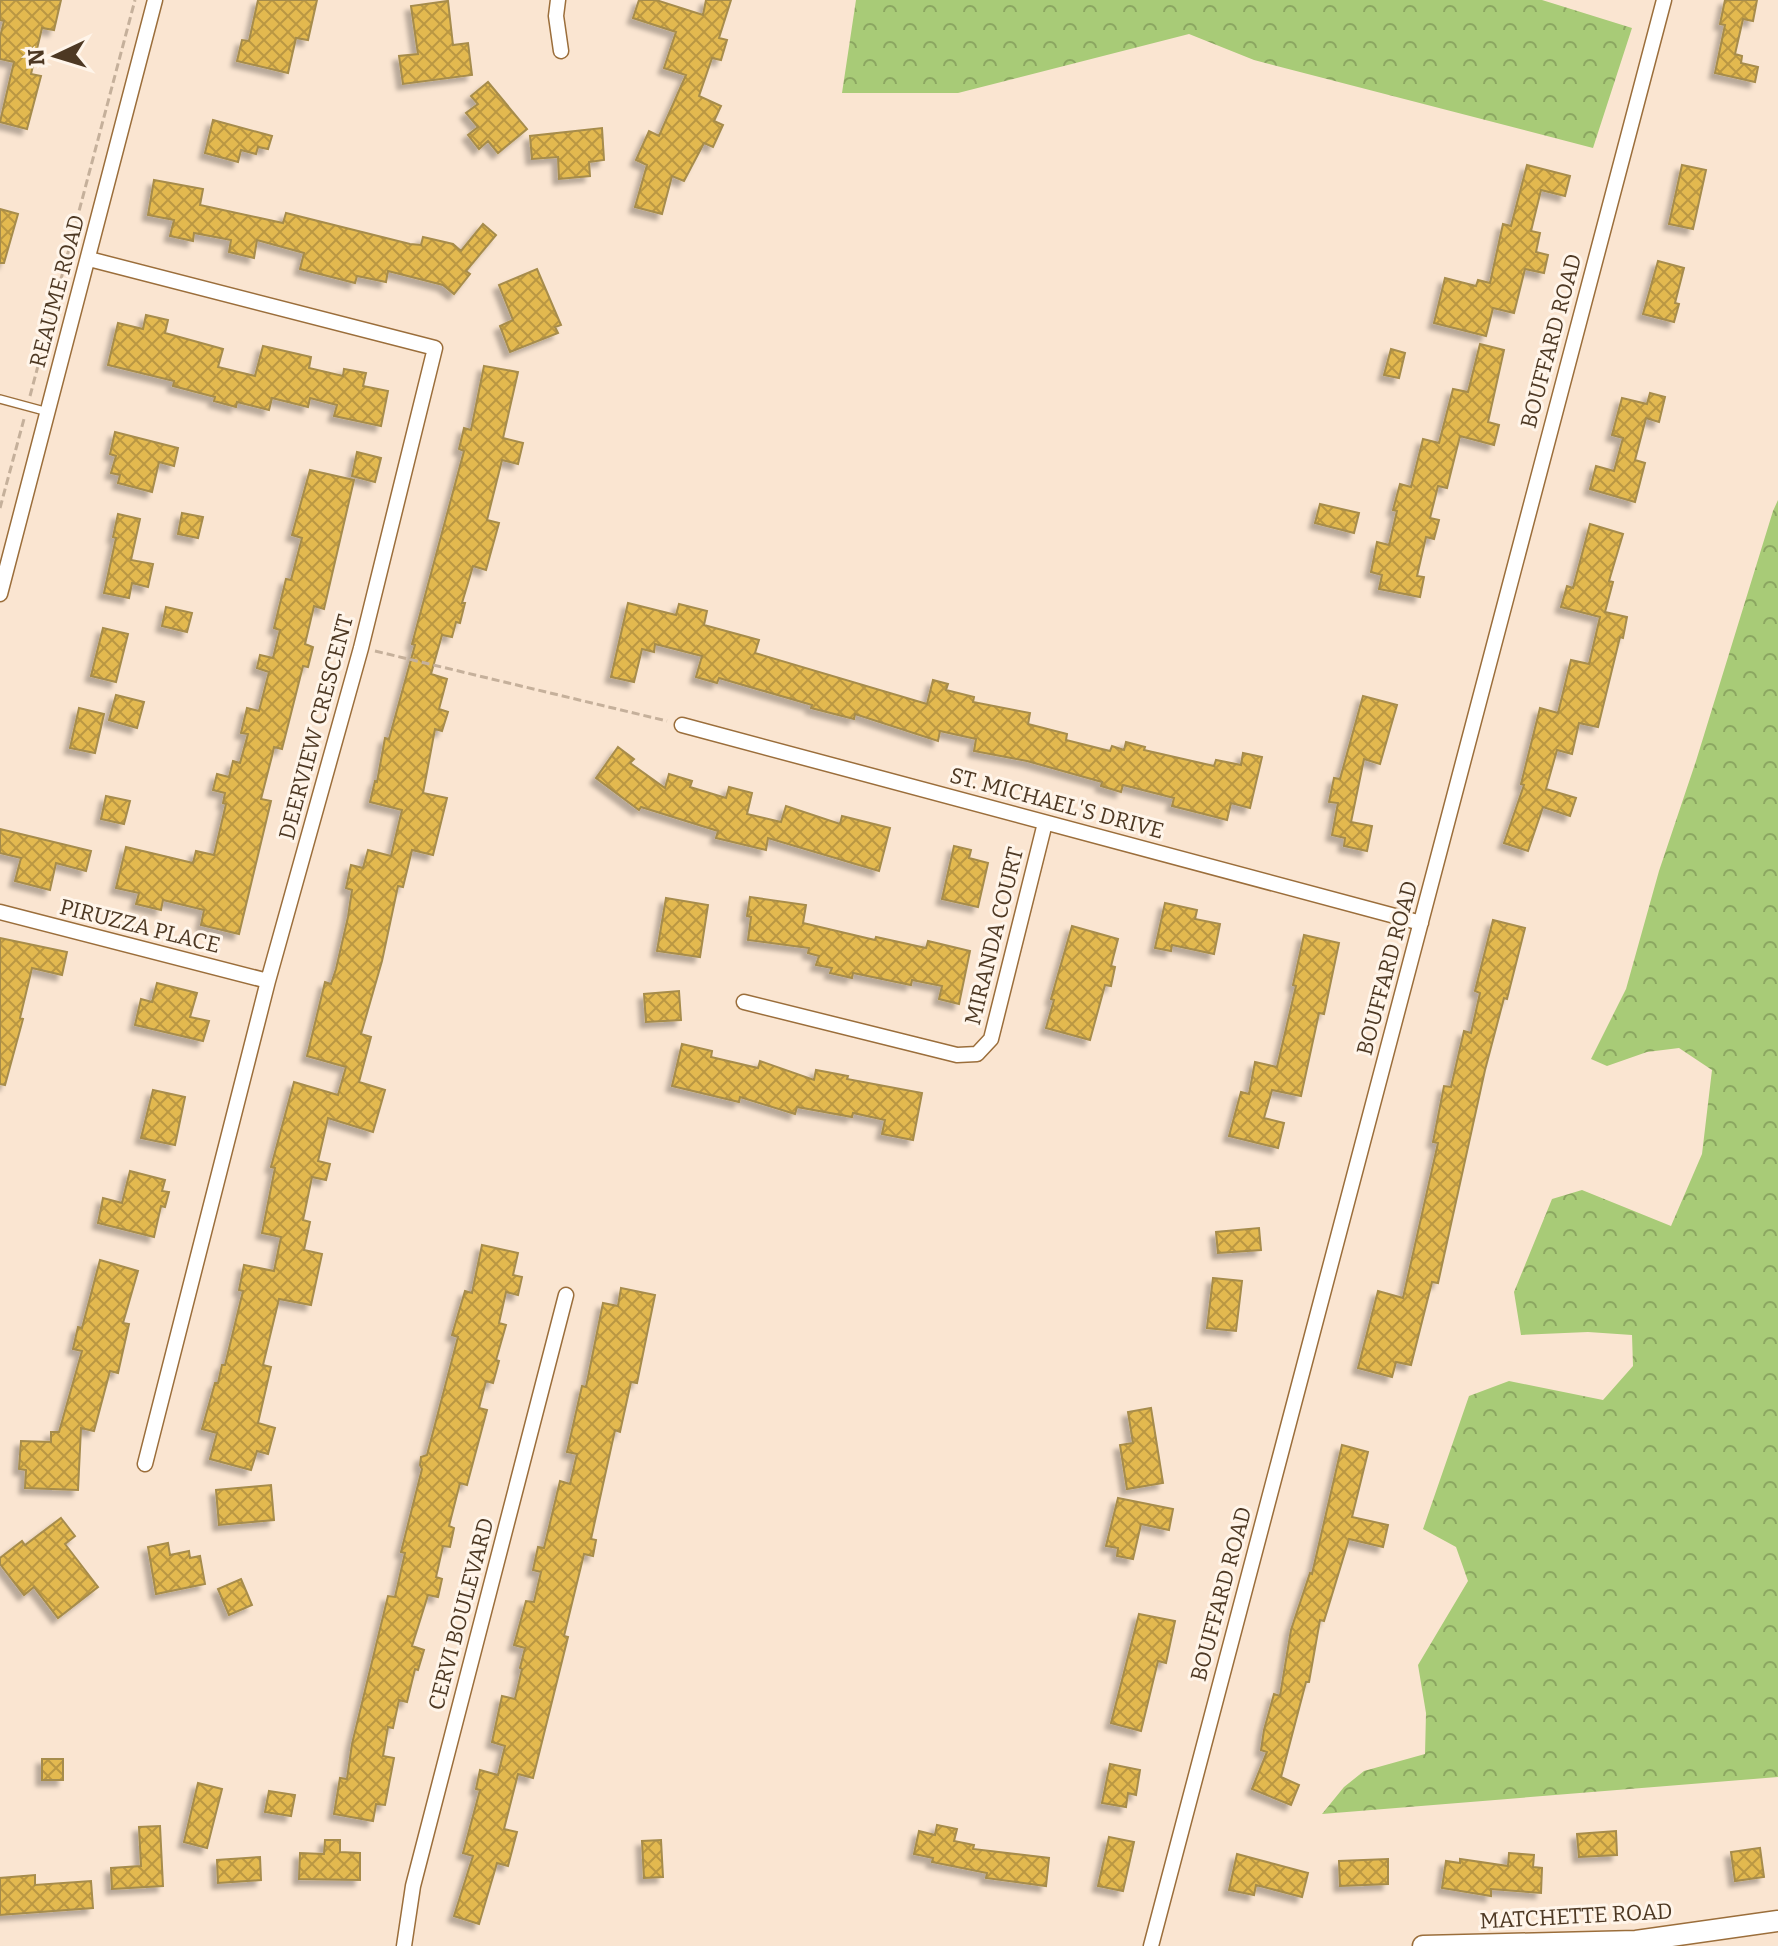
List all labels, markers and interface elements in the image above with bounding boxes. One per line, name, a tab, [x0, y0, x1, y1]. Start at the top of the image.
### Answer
north arrow	[16, 16, 96, 96]
text: N	[22, 48, 51, 67]
street label: REAUME ROAD	[24, 212, 90, 370]
street label: BOUFFARD ROAD	[1515, 251, 1587, 431]
street label: DEERVIEW CRESCENT	[273, 611, 359, 843]
street label: ST. MICHAEL'S DRIVE	[947, 761, 1167, 845]
street label: MIRANDA COURT	[959, 844, 1029, 1028]
street label: BOUFFARD ROAD	[1351, 878, 1423, 1058]
street label: PIRUZZA PLACE	[57, 893, 223, 959]
street label: BOUFFARD ROAD	[1185, 1504, 1257, 1684]
street label: CERVI BOULEVARD	[422, 1515, 500, 1713]
street label: MATCHETTE ROAD	[1479, 1897, 1673, 1935]

